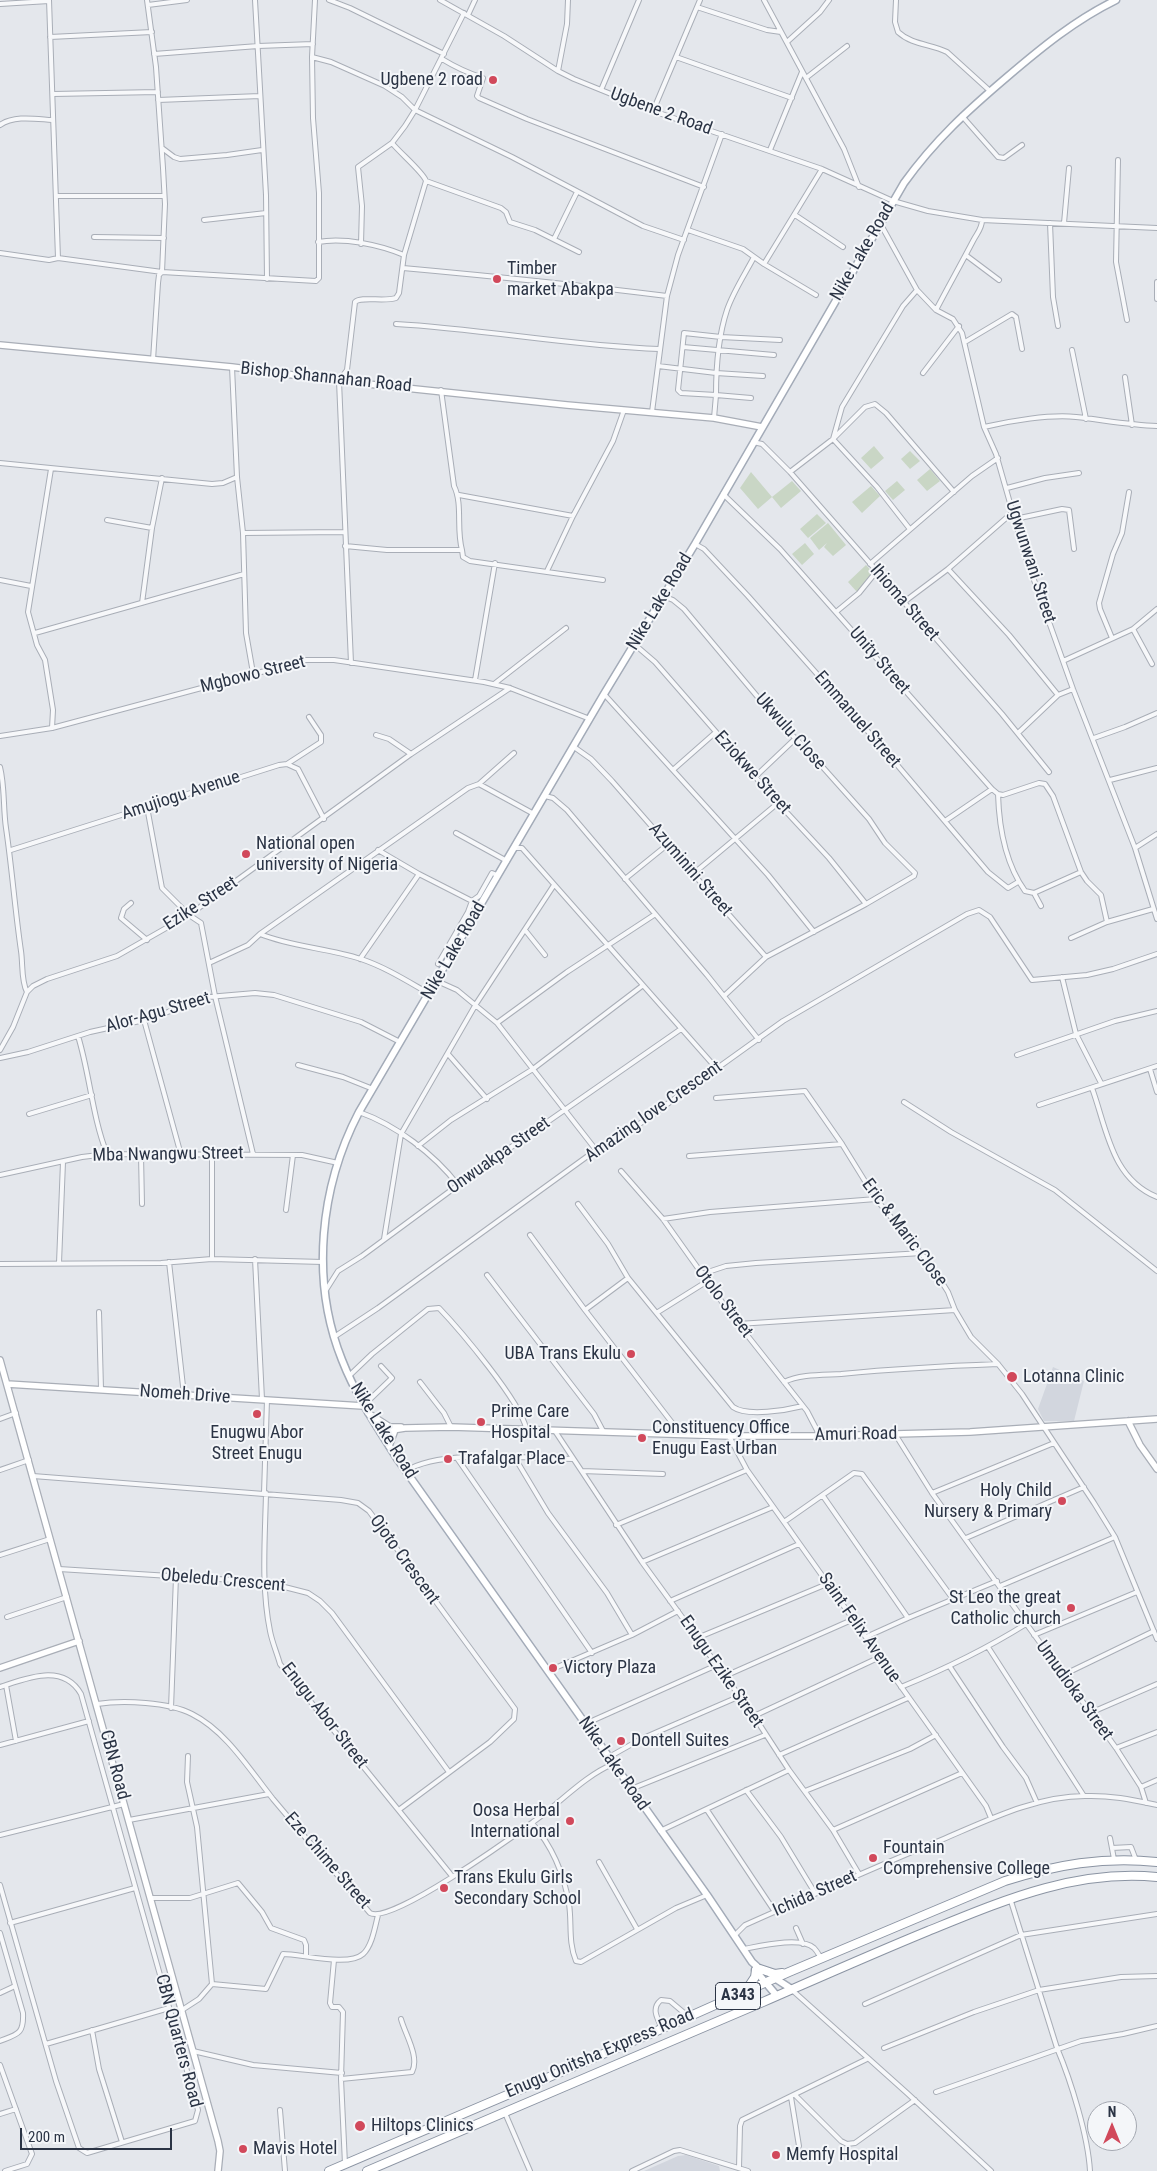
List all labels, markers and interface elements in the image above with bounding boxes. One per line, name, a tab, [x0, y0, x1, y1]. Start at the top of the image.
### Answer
place label: Ugbene 2 road	[381, 69, 483, 91]
marker: Ugbene 2 road	[487, 74, 499, 86]
street label: Ugbene 2 Road	[607, 84, 715, 140]
street label: Nike Lake Road	[826, 199, 900, 305]
place label: Timber market Abakpa	[507, 258, 614, 300]
marker: Timber market Abakpa	[491, 273, 503, 285]
street label: Bishop Shannahan Road	[239, 358, 413, 398]
street label: Ugwunwani Street	[1000, 498, 1060, 626]
street label: Nike Lake Road	[623, 549, 697, 655]
street label: Ihioma Street	[865, 560, 943, 646]
street label: Unity Street	[844, 623, 914, 699]
street label: Mgbowo Street	[198, 652, 308, 698]
street label: Emmanuel Street	[809, 667, 905, 773]
street label: Ukwulu Close	[750, 689, 830, 775]
street label: Eziokwe Street	[709, 727, 795, 819]
street label: Amujiogu Avenue	[119, 767, 243, 825]
street label: Azuminini Street	[644, 819, 736, 921]
place label: National open university of Nigeria	[256, 833, 398, 876]
marker: National open university of Nigeria	[240, 848, 252, 860]
street label: Ezike Street	[160, 872, 242, 936]
street label: Nike Lake Road	[417, 898, 491, 1004]
street label: Alor-Agu Street	[103, 988, 213, 1038]
street label: Amazing love Crescent	[581, 1057, 727, 1167]
street label: Onwuakpa Street	[443, 1113, 555, 1199]
street label: Mba Nwangwu Street	[92, 1143, 244, 1167]
street label: Eric & Maric Close	[856, 1175, 952, 1291]
street label: Otolo Street	[689, 1262, 757, 1342]
place label: UBA Trans Ekulu	[504, 1343, 621, 1365]
marker: UBA Trans Ekulu	[625, 1348, 637, 1360]
place label: Lotanna Clinic	[1023, 1366, 1124, 1388]
marker: Lotanna Clinic	[1005, 1370, 1019, 1384]
street label: Nike Lake Road	[345, 1379, 421, 1483]
street label: Nomeh Drive	[139, 1381, 231, 1409]
place label: Prime Care Hospital	[491, 1401, 569, 1444]
marker: Enugwu Abor Street Enugu	[251, 1408, 263, 1420]
marker: Prime Care Hospital	[475, 1416, 487, 1428]
place label: Constituency Office Enugu East Urban	[652, 1417, 790, 1460]
place label: Enugwu Abor Street Enugu	[210, 1422, 304, 1465]
street label: Amuri Road	[815, 1423, 897, 1447]
marker: Constituency Office Enugu East Urban	[636, 1432, 648, 1444]
place label: Trafalgar Place	[458, 1448, 566, 1470]
marker: Trafalgar Place	[442, 1453, 454, 1465]
place label: Holy Child Nursery & Primary	[924, 1480, 1052, 1522]
marker: Holy Child Nursery & Primary	[1056, 1495, 1068, 1507]
street label: Ojoto Crescent	[364, 1511, 444, 1609]
street label: Obeledu Crescent	[160, 1565, 286, 1597]
street label: Saint Felix Avenue	[813, 1569, 905, 1687]
place label: St Leo the great Catholic church	[949, 1587, 1061, 1630]
marker: St Leo the great Catholic church	[1065, 1602, 1077, 1614]
street label: Enugu Ezike Street	[674, 1612, 768, 1732]
street label: Umudioka Street	[1031, 1637, 1117, 1745]
place label: Victory Plaza	[563, 1657, 656, 1679]
street label: Enugu Abor Street	[276, 1659, 372, 1773]
marker: Victory Plaza	[547, 1662, 559, 1674]
street label: Nike Lake Road	[573, 1713, 653, 1815]
street label: CBN Road	[94, 1728, 134, 1802]
place label: Dontell Suites	[631, 1730, 729, 1752]
marker: Dontell Suites	[615, 1735, 627, 1747]
place label: Oosa Herbal International	[470, 1800, 560, 1842]
street label: Eze Chime Street	[279, 1808, 375, 1914]
marker: Oosa Herbal International	[564, 1815, 576, 1827]
place label: Fountain Comprehensive College	[883, 1837, 1050, 1880]
marker: Fountain Comprehensive College	[867, 1852, 879, 1864]
street label: Ichida Street	[770, 1866, 860, 1922]
place label: Trans Ekulu Girls Secondary School	[454, 1867, 581, 1910]
marker: Trans Ekulu Girls Secondary School	[438, 1882, 450, 1894]
street label: CBN Quarters Road	[150, 1972, 206, 2110]
road number: A343	[716, 1982, 760, 2010]
street label: Enugu Onitsha Express Road	[502, 2004, 698, 2104]
north arrow	[1087, 2101, 1137, 2151]
text: N	[1108, 2104, 1116, 2120]
place label: Hiltops Clinics	[371, 2115, 474, 2137]
scale bar	[22, 2118, 175, 2150]
marker: Hiltops Clinics	[353, 2119, 367, 2133]
text: 200 m	[28, 2128, 65, 2146]
place label: Mavis Hotel	[253, 2138, 337, 2160]
marker: Mavis Hotel	[237, 2143, 249, 2155]
place label: Memfy Hospital	[786, 2144, 898, 2166]
marker: Memfy Hospital	[770, 2149, 782, 2161]

